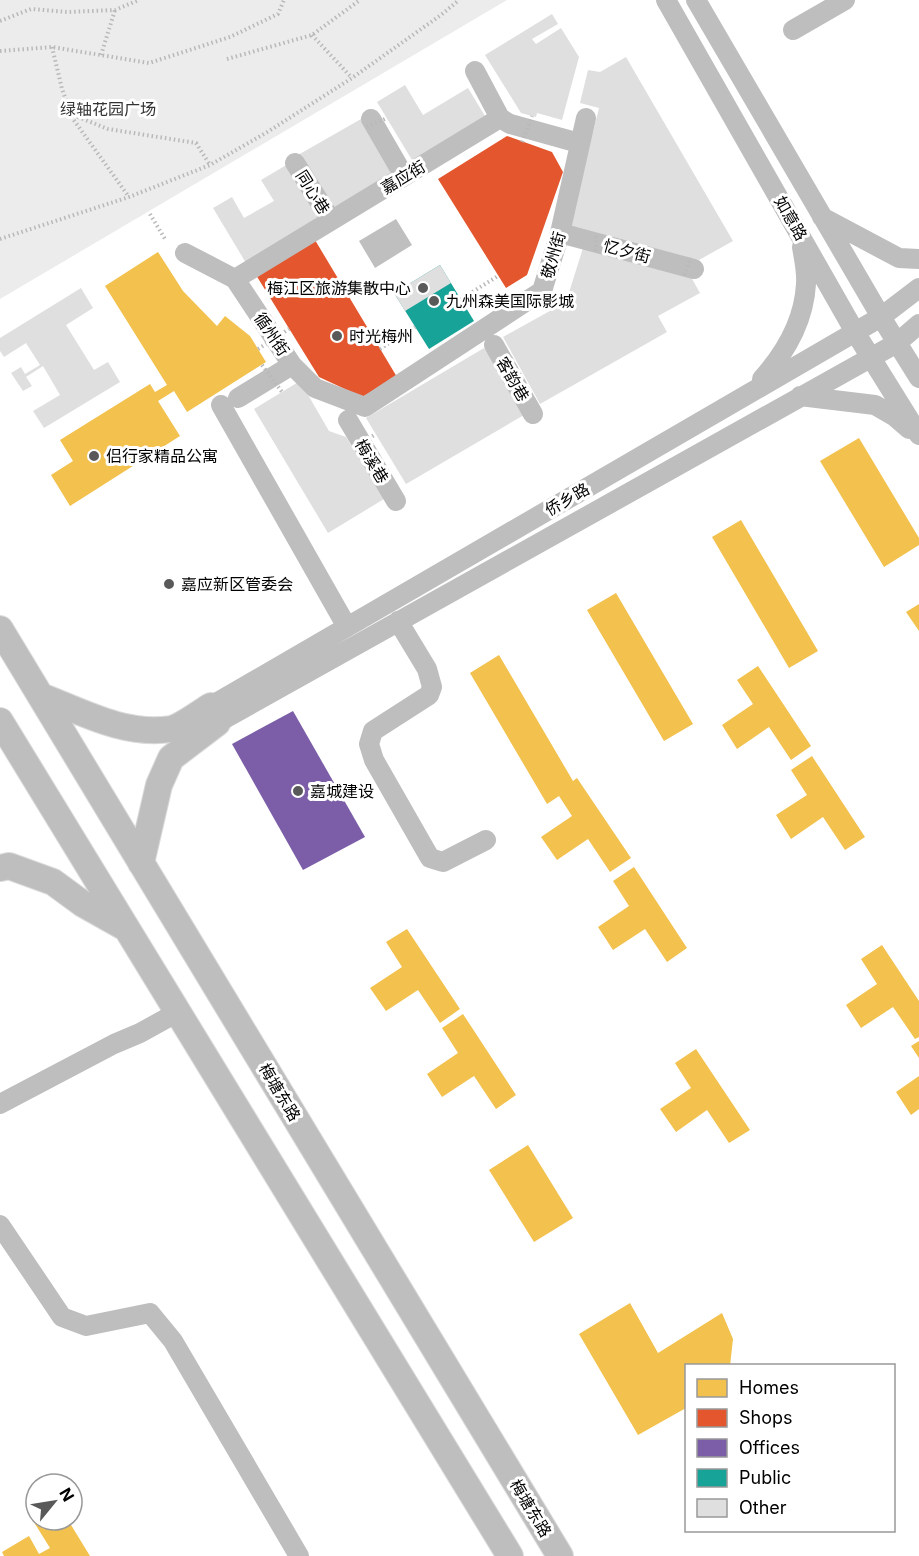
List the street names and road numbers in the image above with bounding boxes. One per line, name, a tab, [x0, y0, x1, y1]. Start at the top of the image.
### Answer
street label: 嘉应街	[377, 156, 429, 198]
street label: 同心巷	[292, 166, 334, 218]
street label: 如意路	[770, 192, 812, 244]
street label: 敬州街	[537, 229, 569, 281]
street label: 忆夕街	[601, 235, 653, 267]
street label: 循州街	[250, 309, 294, 359]
street label: 客韵巷	[492, 353, 534, 405]
street label: 梅溪巷	[351, 435, 393, 487]
street label: 侨乡路	[541, 478, 593, 520]
street label: 梅塘东路	[255, 1059, 305, 1125]
street label: 梅塘东路	[506, 1475, 556, 1541]

